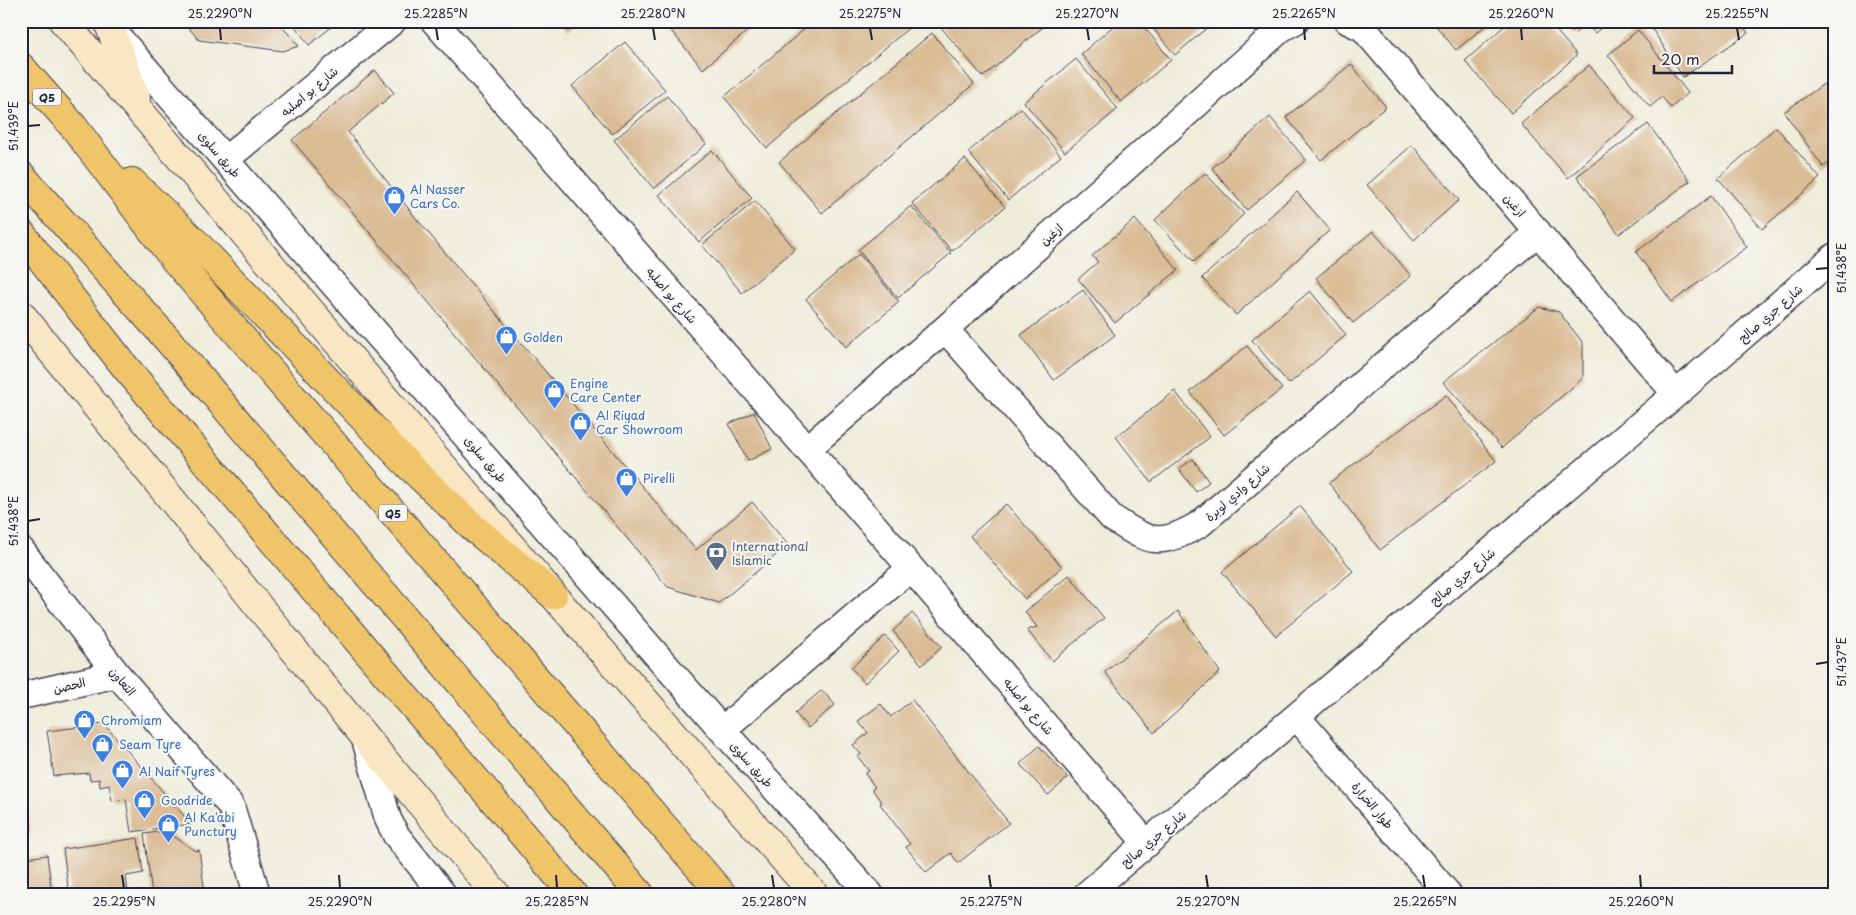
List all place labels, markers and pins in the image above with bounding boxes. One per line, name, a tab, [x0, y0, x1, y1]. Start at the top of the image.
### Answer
place label: Al Nasser Cars Co.	[410, 180, 466, 212]
shop icon: Al Nasser Cars Co.	[382, 184, 406, 215]
shop icon: Golden	[495, 325, 519, 356]
place label: Golden	[523, 328, 563, 346]
place label: Engine Care Center	[570, 374, 642, 406]
shop icon: Engine Care Center	[542, 378, 566, 409]
place label: Al Riyad Car Showroom	[596, 406, 683, 438]
shop icon: Al Riyad Car Showroom	[568, 410, 592, 441]
shop icon: Pirelli	[615, 466, 639, 497]
place label: Pirelli	[643, 469, 675, 487]
place label: International Islamic	[732, 537, 808, 569]
bank icon: International Islamic	[704, 541, 728, 572]
shop icon: Chromiam	[73, 708, 97, 739]
place label: Chromiam	[101, 711, 162, 729]
shop icon: Seam Tyre	[91, 732, 115, 763]
place label: Seam Tyre	[119, 735, 181, 753]
shop icon: Al Naif Tyres	[111, 759, 135, 790]
place label: Al Naif Tyres	[139, 762, 215, 780]
shop icon: Goodride	[133, 788, 157, 819]
place label: Goodride	[161, 791, 212, 809]
place label: Al Ka'abi Punctury	[184, 808, 237, 840]
shop icon: Al Ka'abi Punctury	[156, 812, 180, 843]

